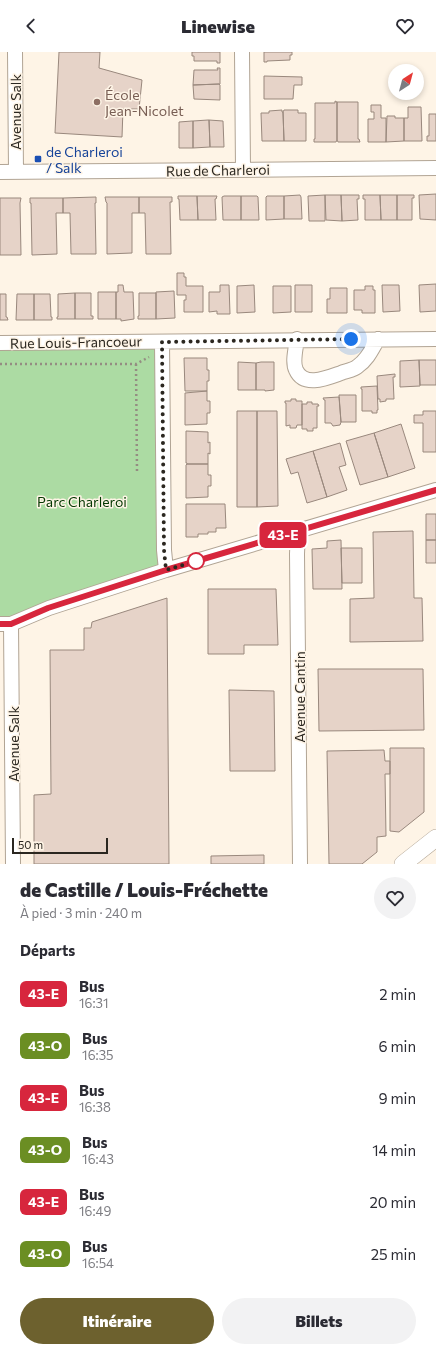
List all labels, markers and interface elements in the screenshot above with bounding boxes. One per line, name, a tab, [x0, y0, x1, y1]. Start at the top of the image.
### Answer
icon: back	[20, 15, 42, 37]
text: Linewise	[181, 15, 255, 37]
icon: heart	[394, 15, 416, 37]
north arrow	[388, 64, 424, 100]
map controls	[388, 64, 424, 100]
street label: Avenue Salk	[7, 74, 24, 150]
place label: École Jean-Nicolet	[105, 86, 184, 119]
marker: École Jean-Nicolet	[92, 97, 102, 107]
place label: de Charleroi / Salk	[46, 143, 123, 176]
marker: de Charleroi / Salk	[33, 154, 43, 164]
street label: Rue de Charleroi	[166, 161, 270, 179]
your location	[341, 329, 361, 349]
street label: Rue Louis-Francoeur	[10, 332, 143, 352]
park label: Parc Charleroi	[37, 493, 127, 510]
line badge: 43-E	[255, 522, 311, 548]
text: 43-E	[267, 526, 299, 543]
unlabelled marker	[187, 552, 205, 570]
street label: Avenue Cantin	[291, 651, 308, 743]
street label: Avenue Salk	[5, 706, 22, 782]
scale bar	[12, 836, 108, 855]
text: 50 m	[18, 838, 43, 851]
button: heart	[374, 877, 416, 919]
text: de Castille / Louis-Fréchette	[20, 878, 268, 901]
text: À pied · 3 min · 240 m	[20, 905, 142, 921]
text: Départs	[20, 941, 75, 959]
text: Bus	[79, 977, 105, 995]
text: 43-E	[28, 985, 59, 1002]
text: 2 min	[379, 985, 416, 1003]
text: 16:31	[79, 995, 109, 1011]
text: Bus	[82, 1029, 108, 1047]
text: 43-O	[28, 1037, 62, 1054]
text: 6 min	[378, 1037, 416, 1055]
text: 16:35	[82, 1047, 114, 1063]
text: Bus	[79, 1081, 105, 1099]
text: 43-E	[28, 1089, 59, 1106]
text: 9 min	[378, 1089, 416, 1107]
text: 16:38	[79, 1099, 111, 1115]
text: Bus	[82, 1133, 108, 1151]
text: 43-O	[28, 1141, 62, 1158]
text: 14 min	[372, 1141, 416, 1159]
text: 16:43	[82, 1151, 114, 1167]
text: Bus	[79, 1185, 105, 1203]
text: 43-E	[28, 1193, 59, 1210]
text: 20 min	[370, 1193, 416, 1211]
text: 16:49	[79, 1203, 111, 1219]
text: Bus	[82, 1237, 108, 1255]
text: 43-O	[28, 1245, 62, 1262]
text: 25 min	[371, 1245, 416, 1263]
text: 16:54	[82, 1255, 114, 1271]
button: Itinéraire	[20, 1298, 214, 1344]
button: Billets	[222, 1298, 416, 1344]

